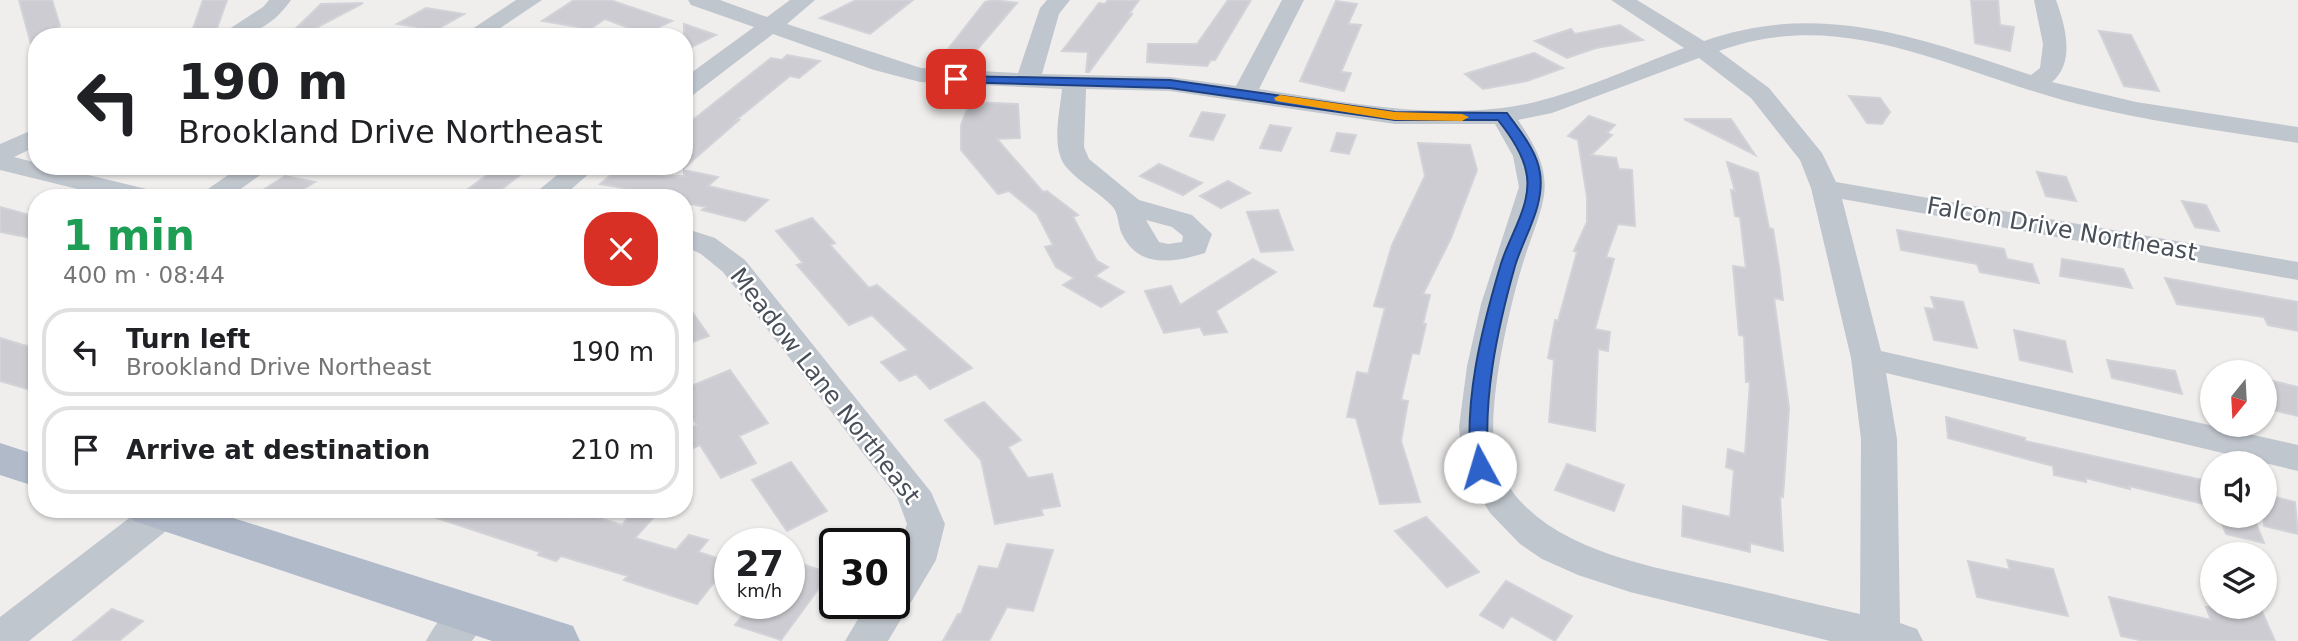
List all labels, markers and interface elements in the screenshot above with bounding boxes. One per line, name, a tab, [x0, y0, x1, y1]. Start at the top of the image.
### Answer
pin	[926, 49, 986, 109]
text: 190 m	[178, 54, 348, 111]
icon: left	[63, 56, 154, 147]
icon: arrive	[937, 60, 975, 98]
text: Brookland Drive Northeast	[178, 113, 603, 151]
street label: Falcon Drive Northeast	[1925, 191, 2199, 267]
text: 1 min	[63, 211, 195, 260]
button: close	[584, 212, 658, 286]
text: 400 m · 08:44	[63, 262, 225, 288]
street label: Meadow Lane Northeast	[724, 263, 926, 509]
text: Turn left	[126, 324, 250, 354]
icon: left	[67, 333, 105, 371]
text: 190 m	[571, 337, 654, 367]
text: Brookland Drive Northeast	[126, 354, 431, 380]
north arrow	[2200, 360, 2277, 438]
map controls	[2200, 360, 2277, 619]
position arrow	[1443, 430, 1517, 504]
icon: arrive	[67, 431, 105, 469]
text: Arrive at destination	[126, 435, 430, 465]
text: 210 m	[571, 435, 654, 465]
button: sound	[2200, 451, 2277, 528]
speed limit sign: 30	[819, 528, 910, 619]
button: layers	[2200, 542, 2277, 619]
text: 27	[735, 544, 784, 584]
text: km/h	[737, 580, 782, 601]

